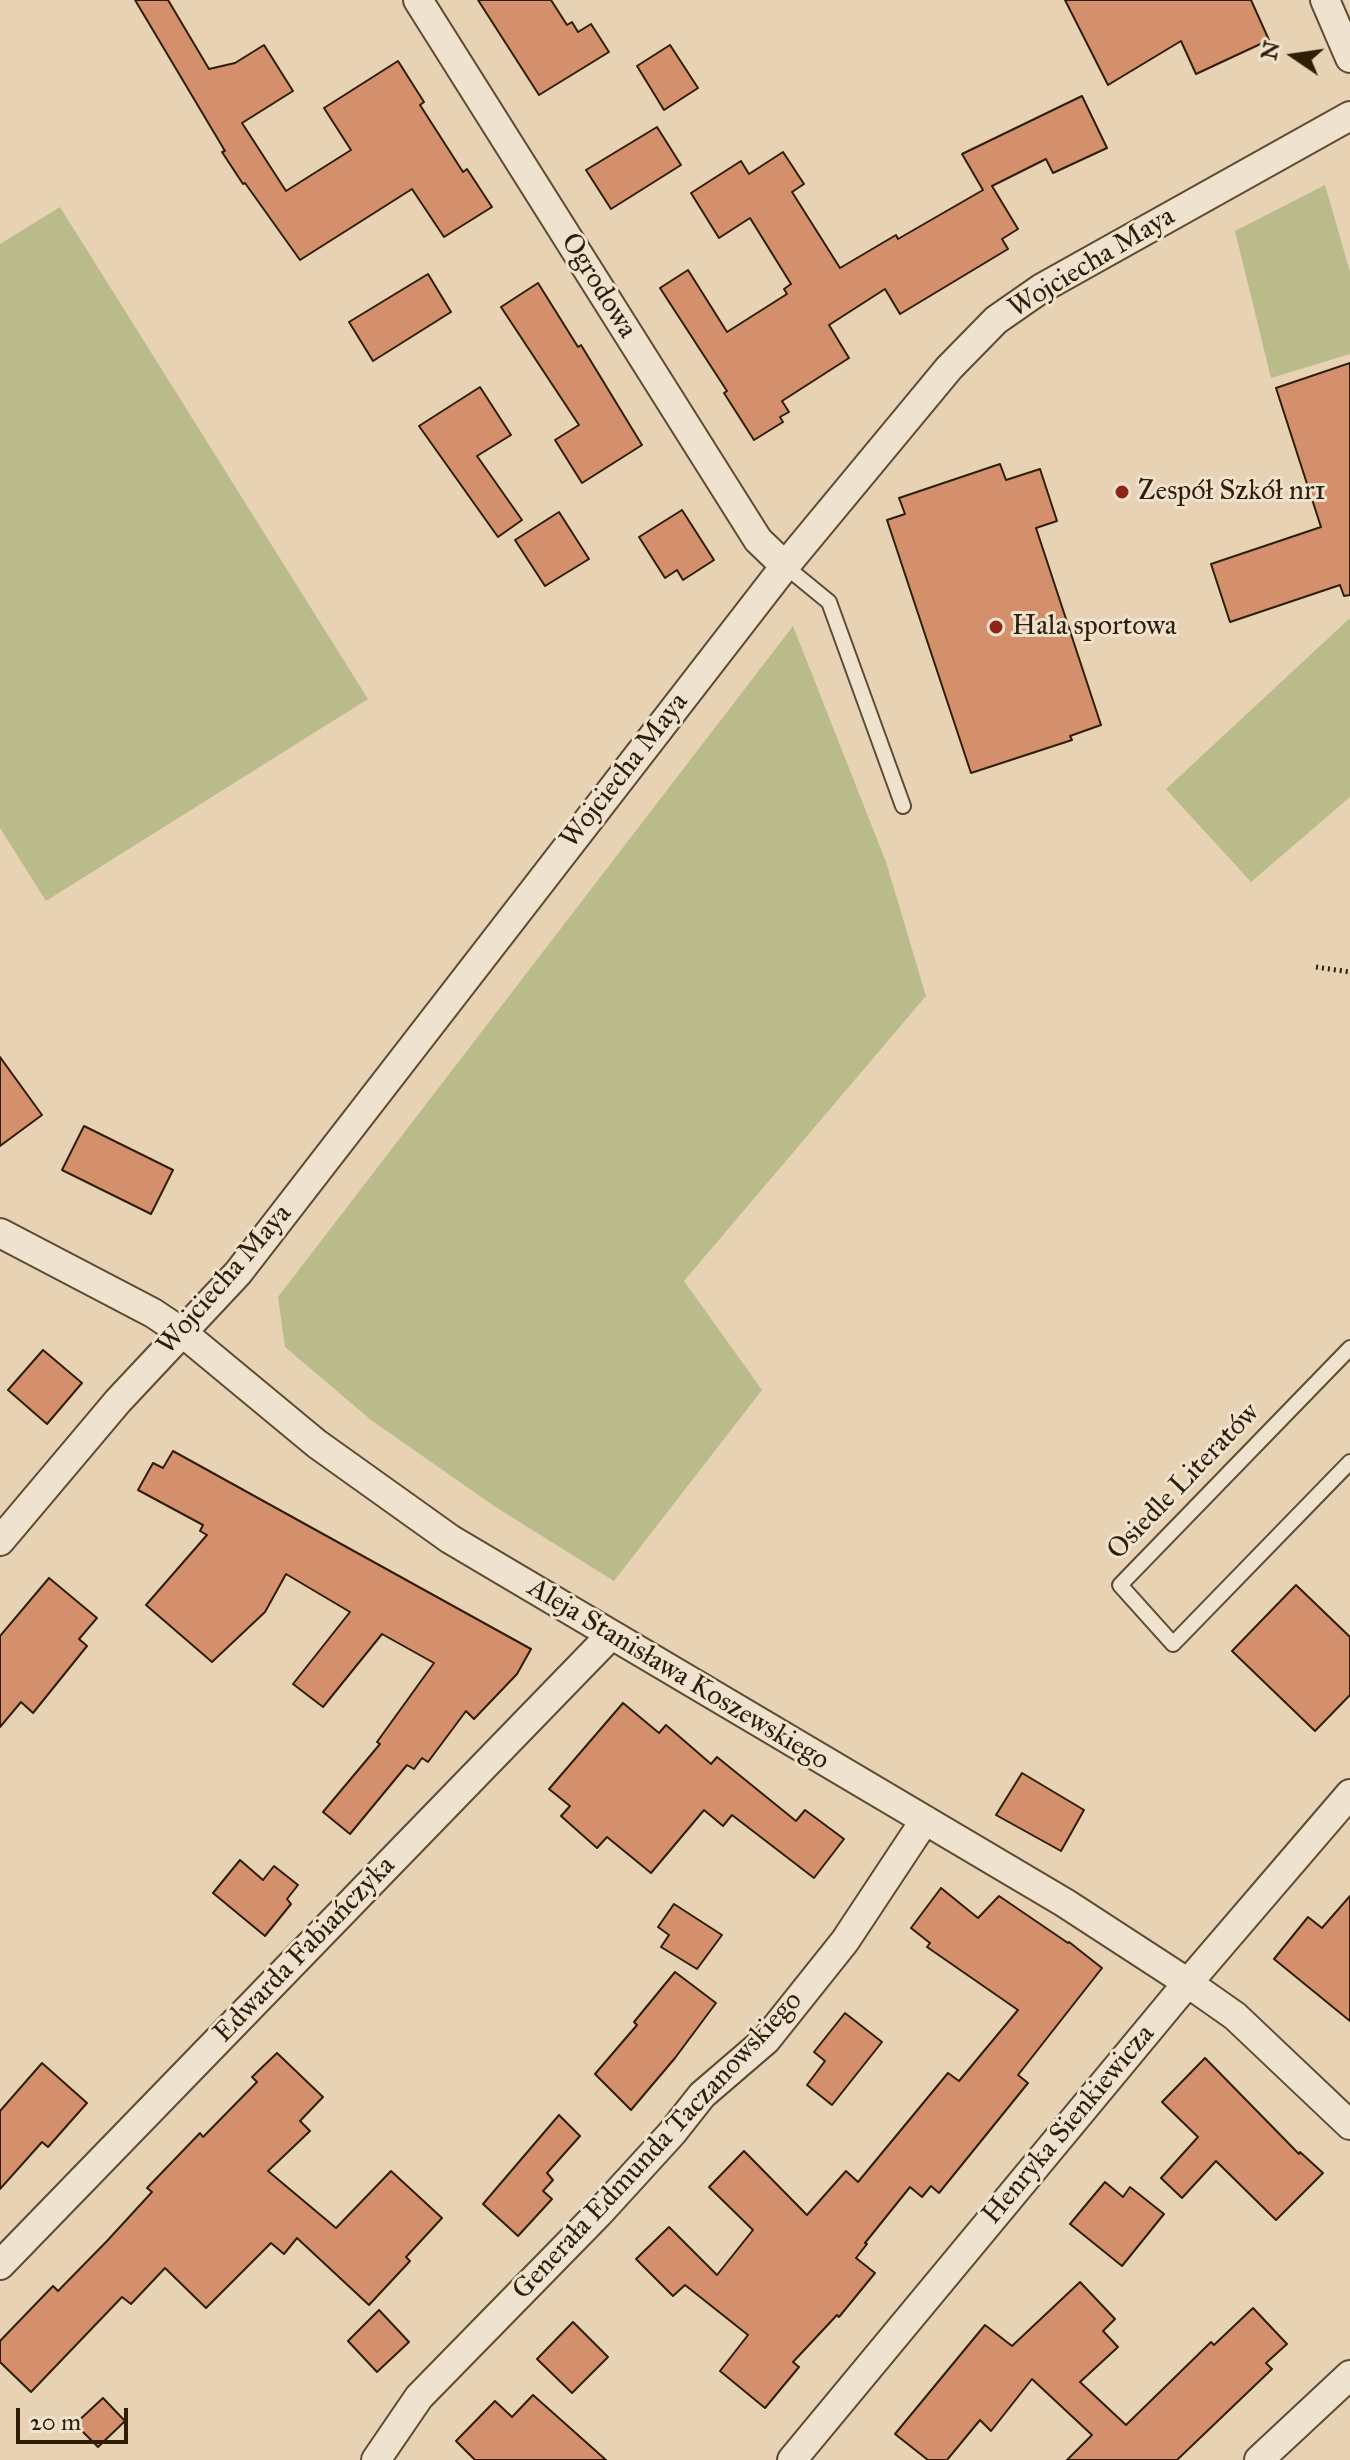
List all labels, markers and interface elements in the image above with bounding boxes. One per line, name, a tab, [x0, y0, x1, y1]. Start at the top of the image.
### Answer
north arrow	[1254, 16, 1334, 96]
text: N	[1255, 38, 1285, 63]
street label: Wojciecha Maya	[1003, 200, 1181, 326]
street label: Ogrodowa	[553, 227, 643, 345]
place label: Zespół Szkół nr1	[1138, 475, 1325, 509]
marker: Zespół Szkół nr1	[1113, 483, 1131, 501]
place label: Hala sportowa	[1012, 610, 1177, 644]
marker: Hala sportowa	[987, 618, 1005, 636]
street label: Wojciecha Maya	[554, 687, 696, 855]
street label: Wojciecha Maya	[151, 1198, 299, 1362]
street label: Osiedle Literatów	[1101, 1397, 1267, 1567]
street label: Aleja Stanisława Koszewskiego	[521, 1572, 835, 1778]
street label: Edwarda Fabiańczyka	[207, 1850, 403, 2050]
street label: Generała Edmunda Taczanowskiego	[506, 1985, 810, 2307]
street label: Henryka Sienkiewicza	[976, 2018, 1162, 2232]
scale bar	[20, 2392, 132, 2442]
text: 20 m	[30, 2407, 81, 2437]

